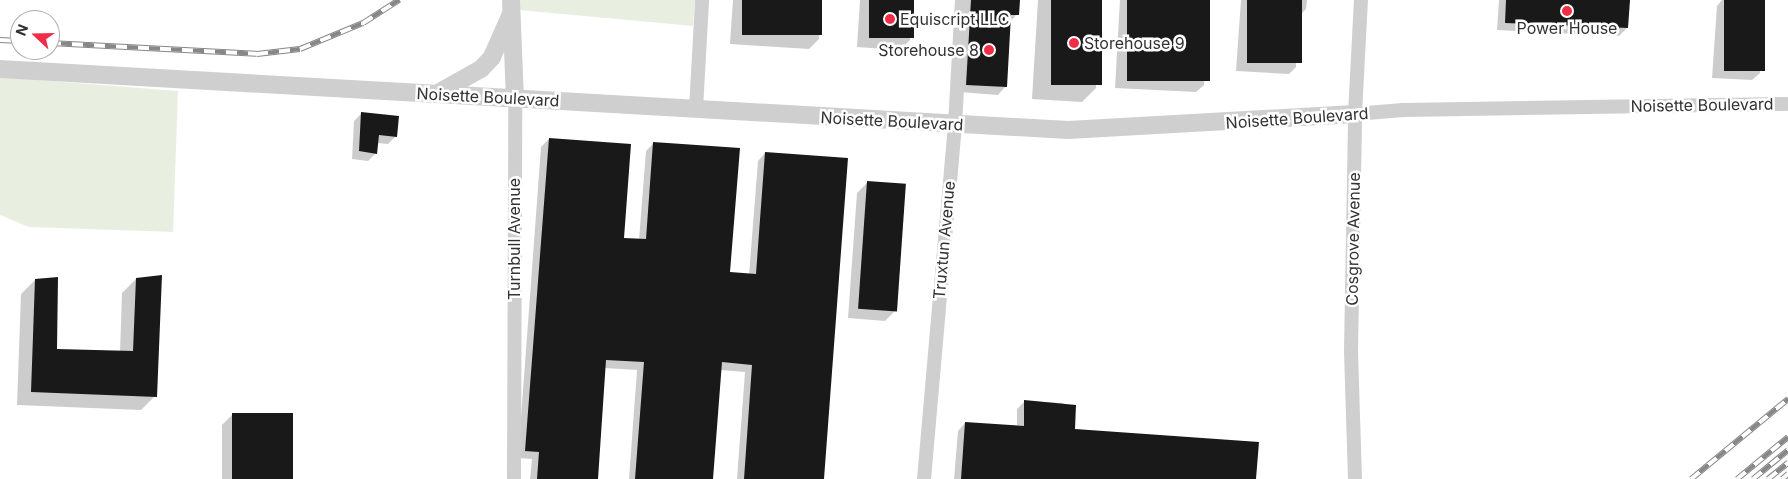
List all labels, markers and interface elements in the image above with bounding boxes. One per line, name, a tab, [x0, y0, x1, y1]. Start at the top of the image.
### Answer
marker: Power House	[1561, 5, 1573, 17]
place label: Equiscript LLC	[900, 9, 1009, 29]
north arrow	[10, 10, 60, 60]
marker: Equiscript LLC	[884, 13, 896, 25]
place label: Power House	[1517, 18, 1617, 38]
text: N	[12, 22, 31, 38]
place label: Storehouse 9	[1084, 33, 1185, 53]
marker: Storehouse 9	[1068, 37, 1080, 49]
place label: Storehouse 8	[878, 40, 979, 60]
marker: Storehouse 8	[983, 44, 995, 56]
street label: Noisette Boulevard	[416, 84, 560, 110]
street label: Noisette Boulevard	[1630, 94, 1774, 116]
street label: Noisette Boulevard	[1225, 103, 1369, 133]
street label: Noisette Boulevard	[820, 108, 964, 134]
street label: Cosgrove Avenue	[1342, 172, 1364, 306]
street label: Turnbull Avenue	[504, 178, 524, 300]
street label: Truxtun Avenue	[929, 180, 959, 300]

